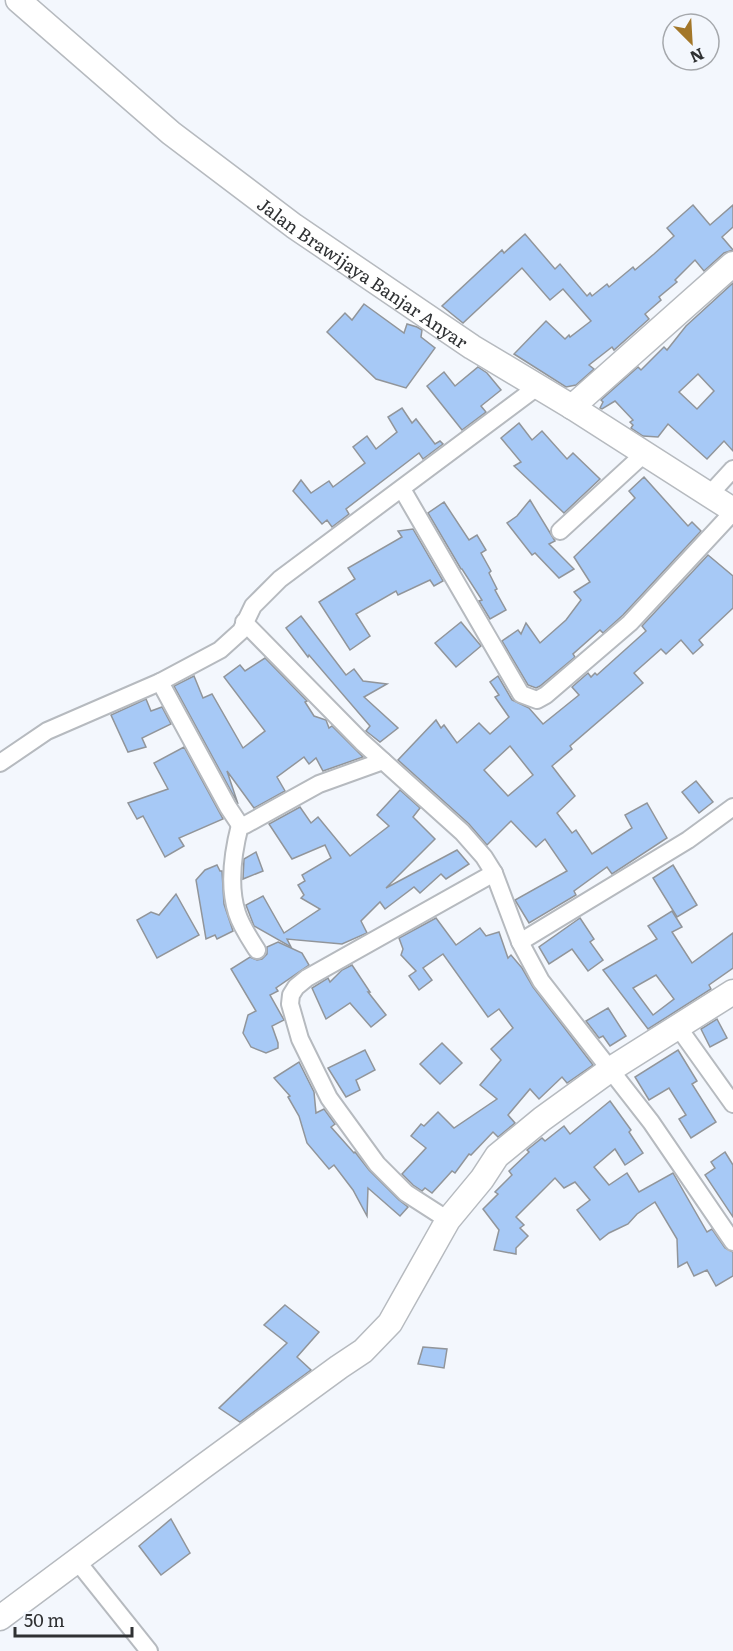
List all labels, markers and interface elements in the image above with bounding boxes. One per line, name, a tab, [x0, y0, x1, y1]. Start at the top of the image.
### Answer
north arrow	[661, 12, 721, 72]
text: N	[686, 43, 709, 70]
street label: Jalan Brawijaya Banjar Anyar	[252, 190, 474, 355]
scale bar	[15, 1600, 132, 1638]
text: 50 m	[24, 1606, 65, 1633]

